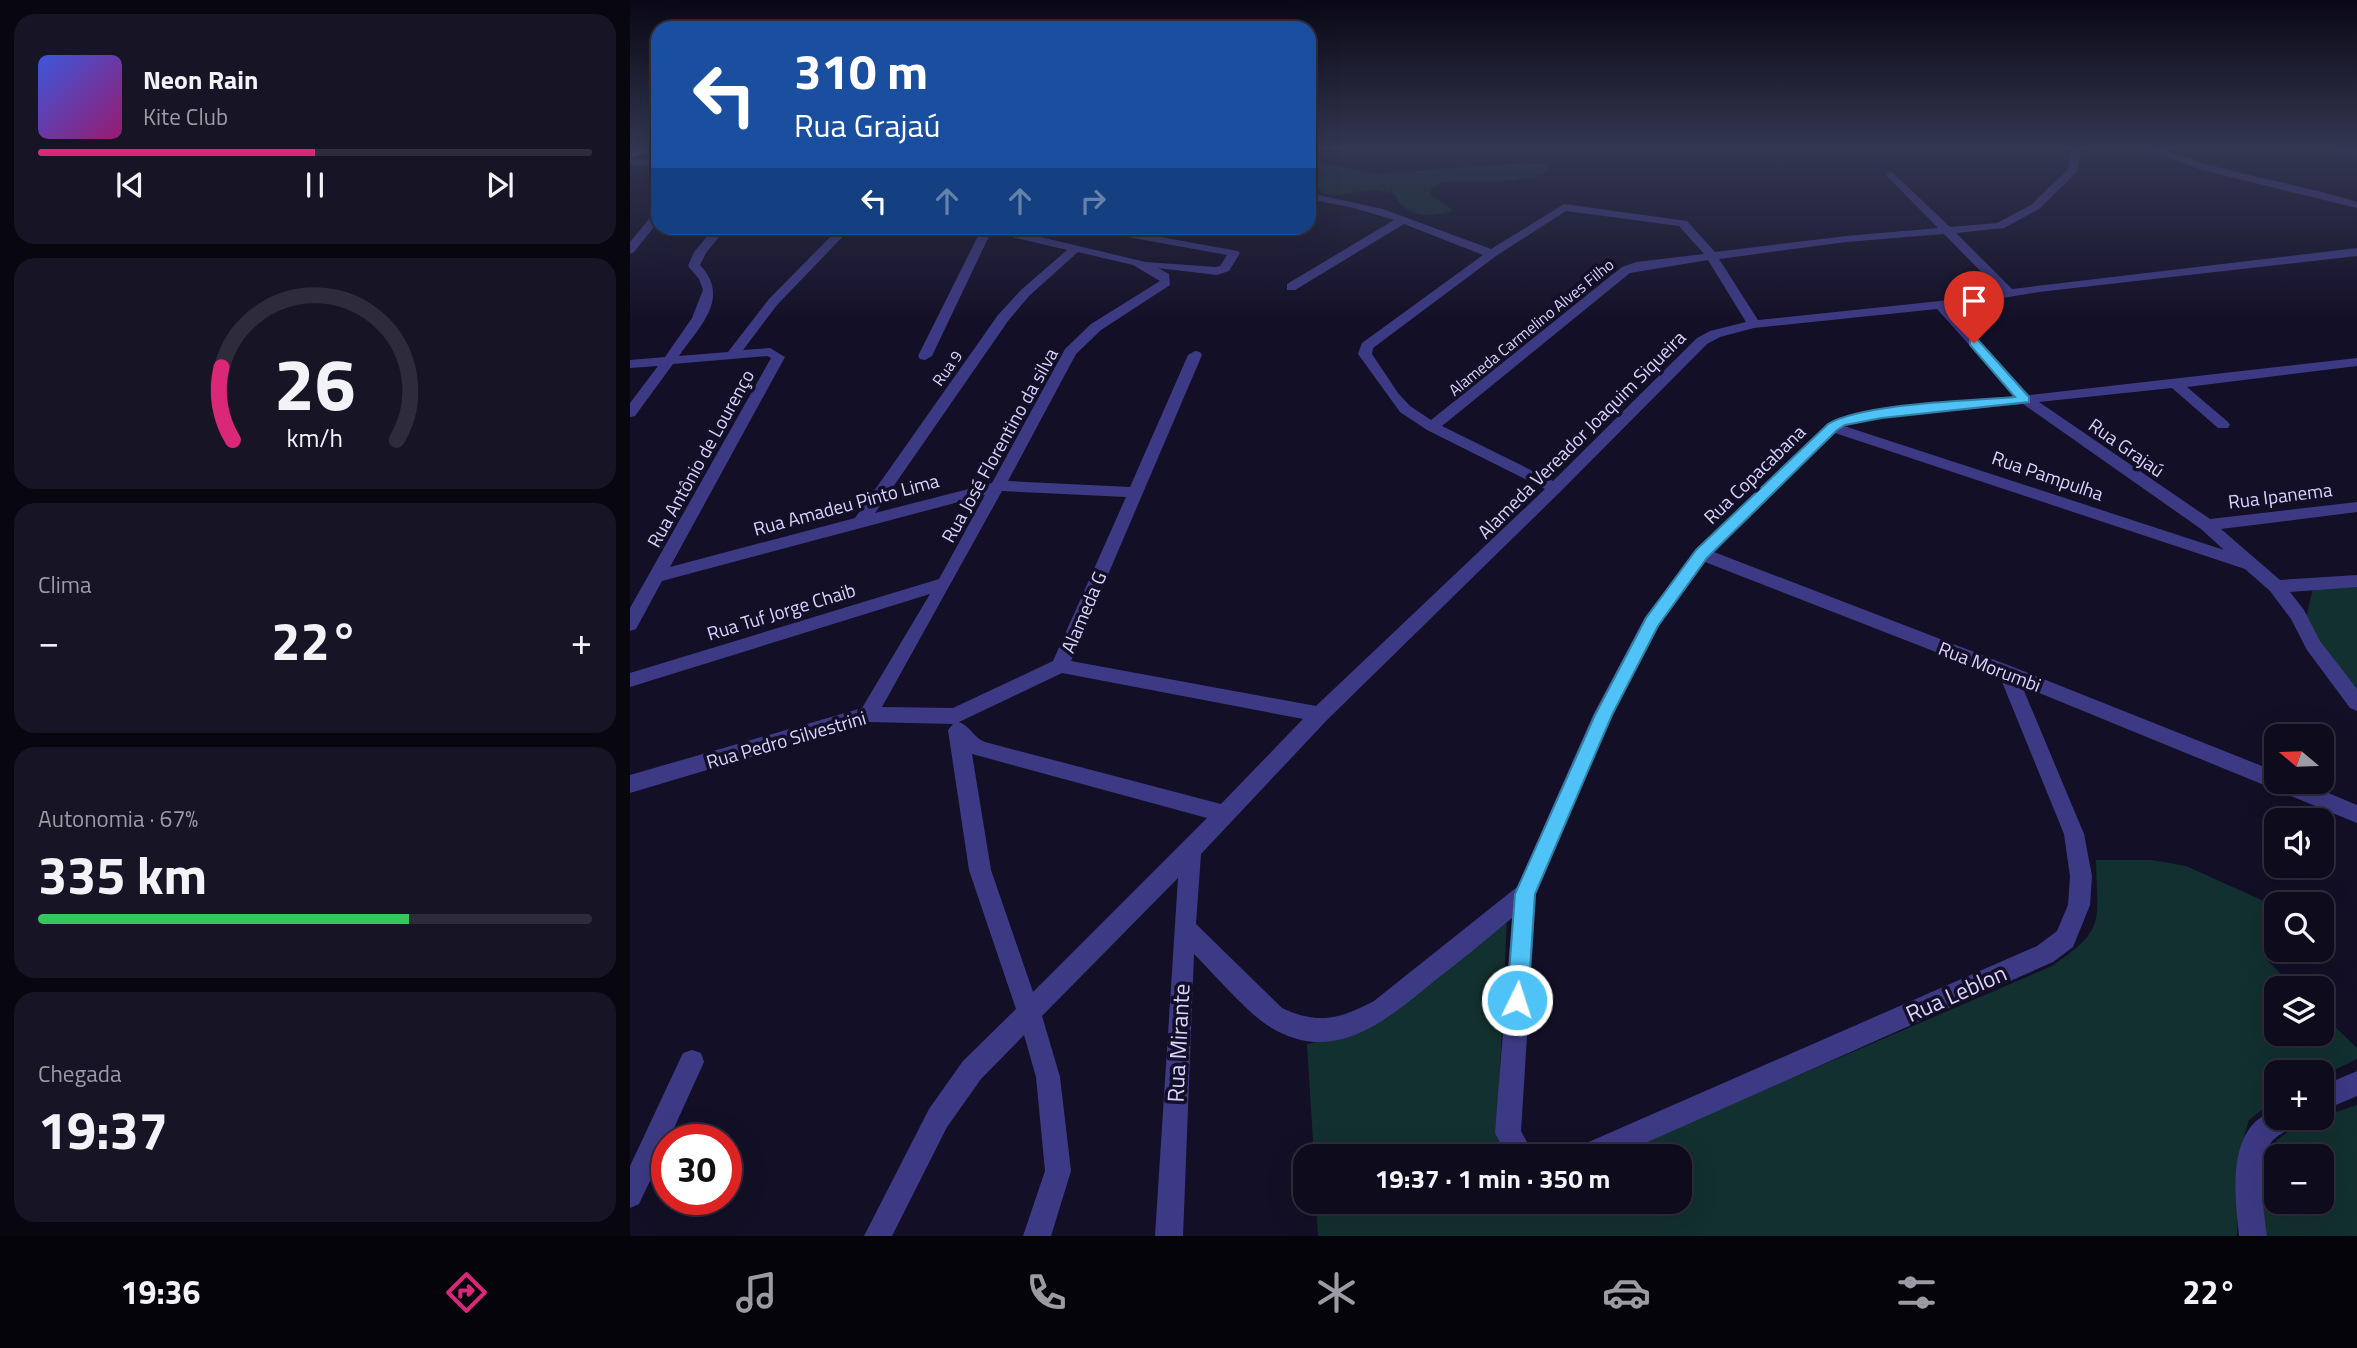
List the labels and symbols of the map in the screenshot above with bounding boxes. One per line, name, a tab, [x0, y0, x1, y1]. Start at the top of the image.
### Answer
street label: Alameda Carmelino Alves Filho	[1443, 253, 1619, 401]
pin	[1944, 271, 2004, 343]
street label: Alameda Vereador Joaquim Siqueira	[1470, 323, 1692, 545]
street label: Rua José Florentino da silva	[933, 342, 1065, 548]
street label: Rua 9	[926, 345, 968, 391]
street label: Rua Antônio de Lourenço	[639, 364, 761, 552]
street label: Rua Grajaú	[2083, 410, 2171, 484]
street label: Rua Copacabana	[1696, 417, 1812, 530]
street label: Rua Pampulha	[1988, 442, 2108, 508]
street label: Rua Amadeu Pinto Lima	[750, 465, 943, 543]
street label: Rua Ipanema	[2226, 474, 2334, 516]
street label: Alameda G	[1053, 567, 1113, 657]
street label: Rua Tuf Jorge Chaib	[703, 575, 859, 647]
street label: Rua Morumbi	[1934, 633, 2046, 699]
street label: Rua Pedro Silvestrini	[703, 702, 869, 776]
north arrow	[2264, 724, 2334, 794]
street label: Rua Leblon	[1900, 955, 2012, 1031]
position arrow	[1480, 963, 1554, 1037]
street label: Rua Mirante	[1157, 983, 1199, 1103]
speed limit sign: 30	[651, 1124, 742, 1215]

